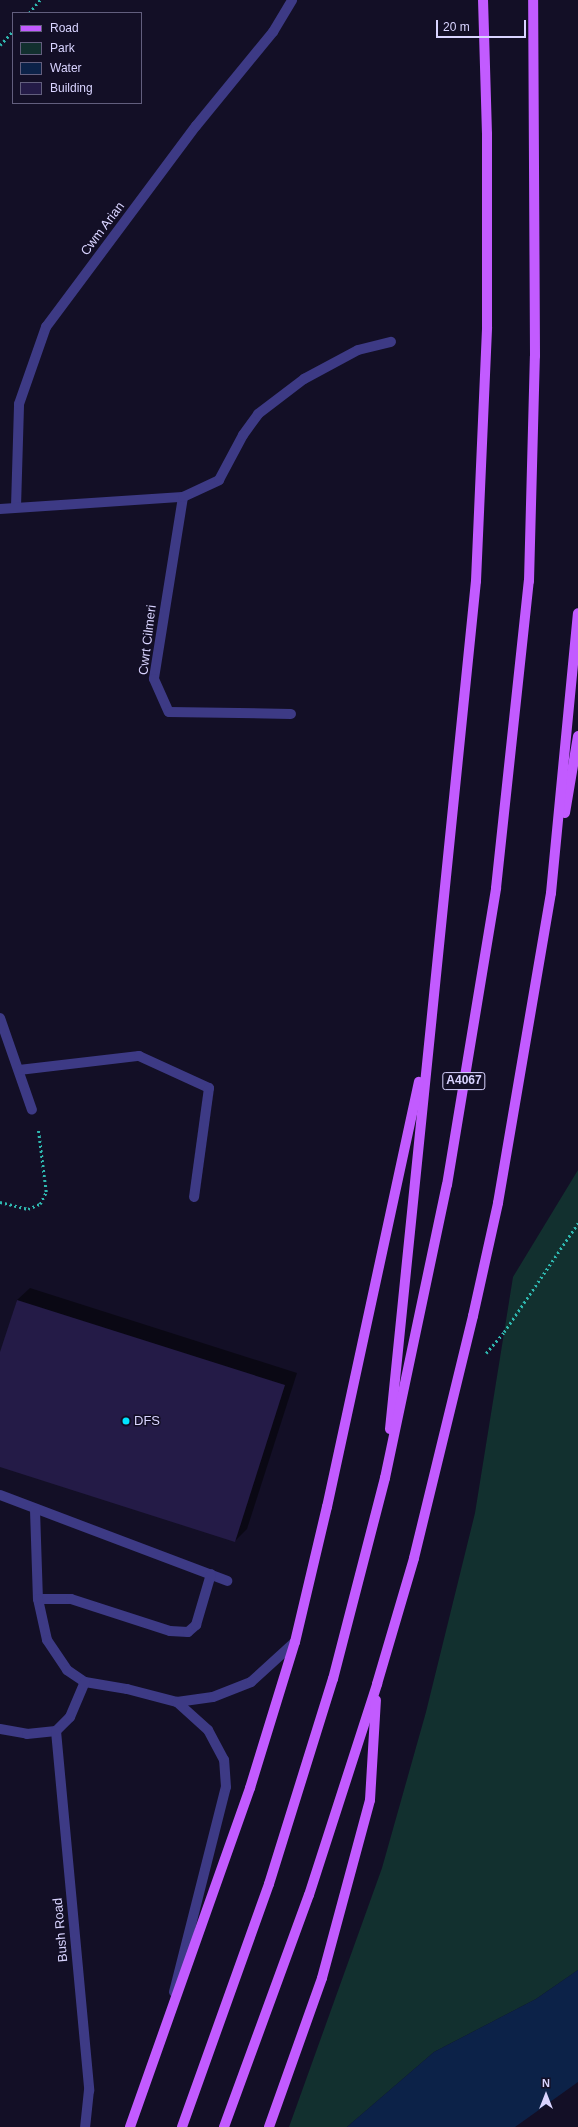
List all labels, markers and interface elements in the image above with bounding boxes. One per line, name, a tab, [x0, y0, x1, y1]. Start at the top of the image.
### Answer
legend	[12, 12, 142, 104]
scale bar	[438, 12, 528, 38]
text: 20 m	[443, 20, 470, 34]
text: Road	[50, 21, 79, 35]
text: Park	[50, 41, 75, 55]
text: Water	[50, 61, 82, 75]
text: Building	[50, 81, 93, 95]
street label: Cwm Arian	[78, 199, 128, 259]
street label: Cwrt Cilmeri	[136, 604, 160, 676]
road number: A4067	[442, 1071, 486, 1091]
place label: DFS	[134, 1413, 160, 1429]
marker: DFS	[121, 1416, 131, 1426]
street label: Bush Road	[50, 1897, 72, 1963]
north arrow	[526, 2075, 566, 2115]
text: N	[542, 2077, 550, 2089]

